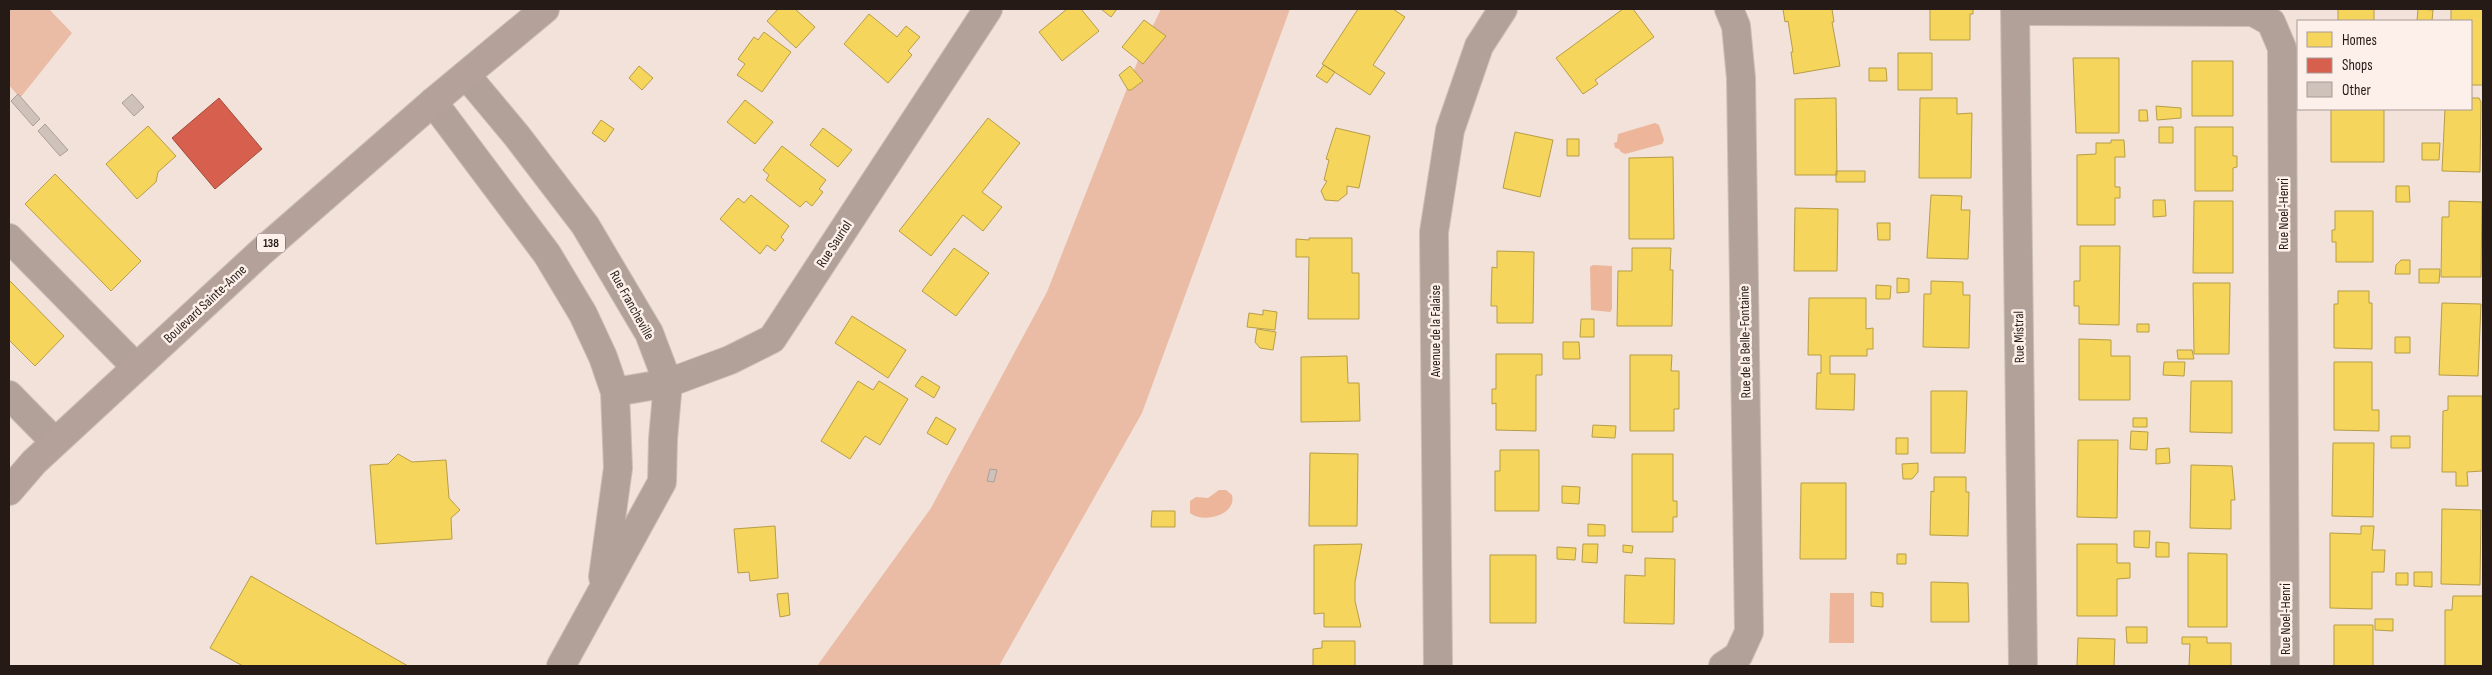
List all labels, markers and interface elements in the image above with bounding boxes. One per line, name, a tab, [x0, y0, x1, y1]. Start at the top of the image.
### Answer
legend	[2297, 20, 2472, 110]
text: Homes	[2342, 31, 2377, 50]
text: Shops	[2342, 56, 2373, 75]
text: Other	[2342, 81, 2371, 100]
street label: Rue Noel-Henri	[2275, 178, 2292, 250]
street label: Rue Sauriol	[813, 217, 855, 271]
road number: 138	[257, 234, 285, 252]
street label: Boulevard Sainte-Anne	[160, 261, 250, 347]
street label: Rue Francheville	[606, 267, 658, 343]
street label: Avenue de la Falaise	[1427, 285, 1444, 378]
street label: Rue de la Belle-Fontaine	[1736, 285, 1754, 399]
street label: Rue Mistral	[2010, 311, 2028, 363]
street label: Rue Noel-Henri	[2277, 583, 2294, 655]

